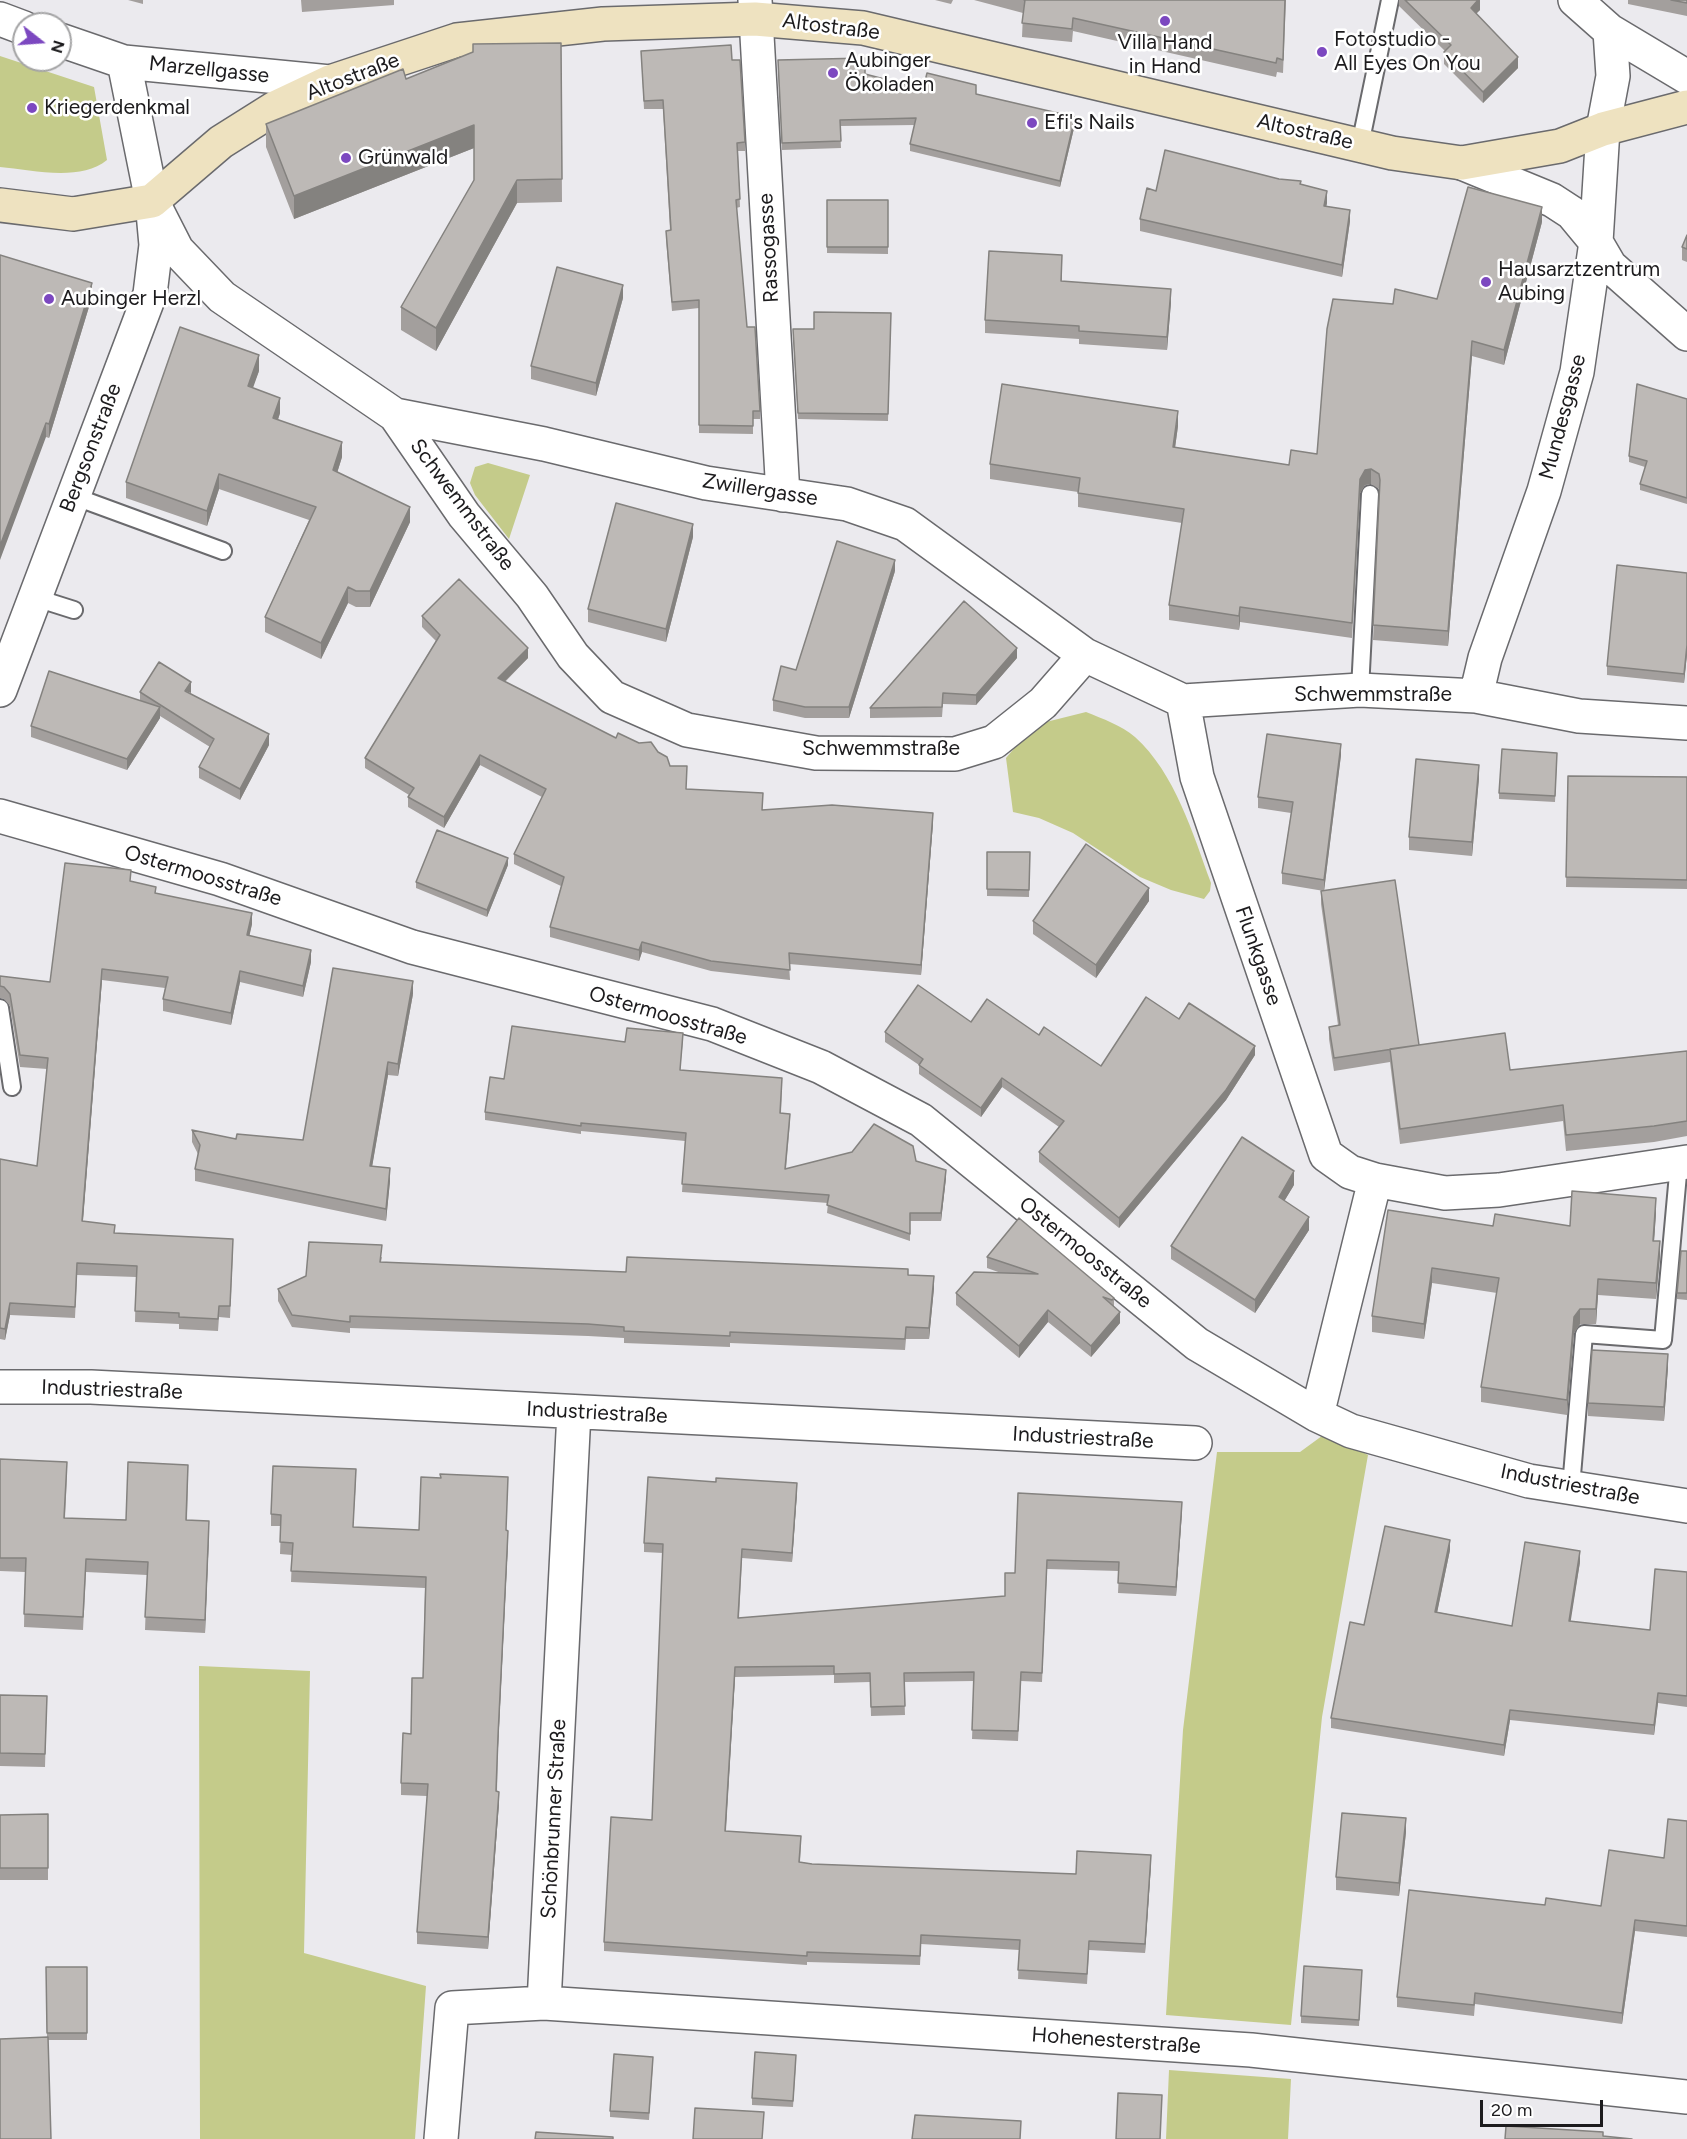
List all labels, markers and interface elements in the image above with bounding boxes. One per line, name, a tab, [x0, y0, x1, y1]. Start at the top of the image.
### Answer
street label: Altostraße	[781, 9, 881, 45]
north arrow	[12, 12, 72, 72]
marker: Villa Hand in Hand	[1158, 14, 1172, 28]
place label: Fotostudio - All Eyes On You	[1334, 27, 1481, 77]
place label: Villa Hand in Hand	[1117, 30, 1213, 80]
text: N	[47, 38, 69, 56]
marker: Fotostudio - All Eyes On You	[1315, 45, 1329, 59]
street label: Altostraße	[303, 48, 403, 106]
place label: Aubinger Ökoladen	[845, 48, 934, 98]
street label: Marzellgasse	[148, 51, 270, 89]
marker: Aubinger Ökoladen	[826, 66, 840, 80]
place label: Kriegerdenkmal	[44, 95, 190, 121]
marker: Kriegerdenkmal	[25, 101, 39, 115]
street label: Altostraße	[1255, 109, 1355, 155]
place label: Efi's Nails	[1044, 110, 1134, 136]
marker: Efi's Nails	[1025, 116, 1039, 130]
place label: Grünwald	[358, 145, 448, 171]
marker: Grünwald	[339, 151, 353, 165]
street label: Rassogasse	[754, 193, 784, 303]
place label: Hausarztzentrum Aubing	[1498, 257, 1660, 307]
marker: Hausarztzentrum Aubing	[1479, 275, 1493, 289]
place label: Aubinger Herzl	[61, 286, 201, 312]
marker: Aubinger Herzl	[42, 292, 56, 306]
street label: Mundesgasse	[1534, 352, 1592, 482]
street label: Bergsonstraße	[55, 380, 127, 516]
street label: Schwemmstraße	[404, 434, 520, 576]
street label: Zwillergasse	[700, 468, 820, 512]
street label: Schwemmstraße	[1294, 682, 1452, 708]
street label: Schwemmstraße	[802, 736, 960, 762]
street label: Ostermoosstraße	[121, 840, 285, 912]
street label: Flunkgasse	[1229, 903, 1287, 1009]
street label: Ostermoosstraße	[586, 981, 750, 1051]
street label: Ostermoosstraße	[1014, 1192, 1156, 1314]
street label: Industriestraße	[41, 1375, 183, 1405]
street label: Industriestraße	[526, 1397, 668, 1429]
street label: Industriestraße	[1012, 1422, 1154, 1454]
street label: Industriestraße	[1498, 1459, 1642, 1511]
street label: Schönbrunner Straße	[536, 1718, 572, 1920]
street label: Hohenesterstraße	[1031, 2023, 1201, 2059]
scale bar	[1483, 2088, 1606, 2126]
text: 20 m	[1491, 2099, 1532, 2121]

